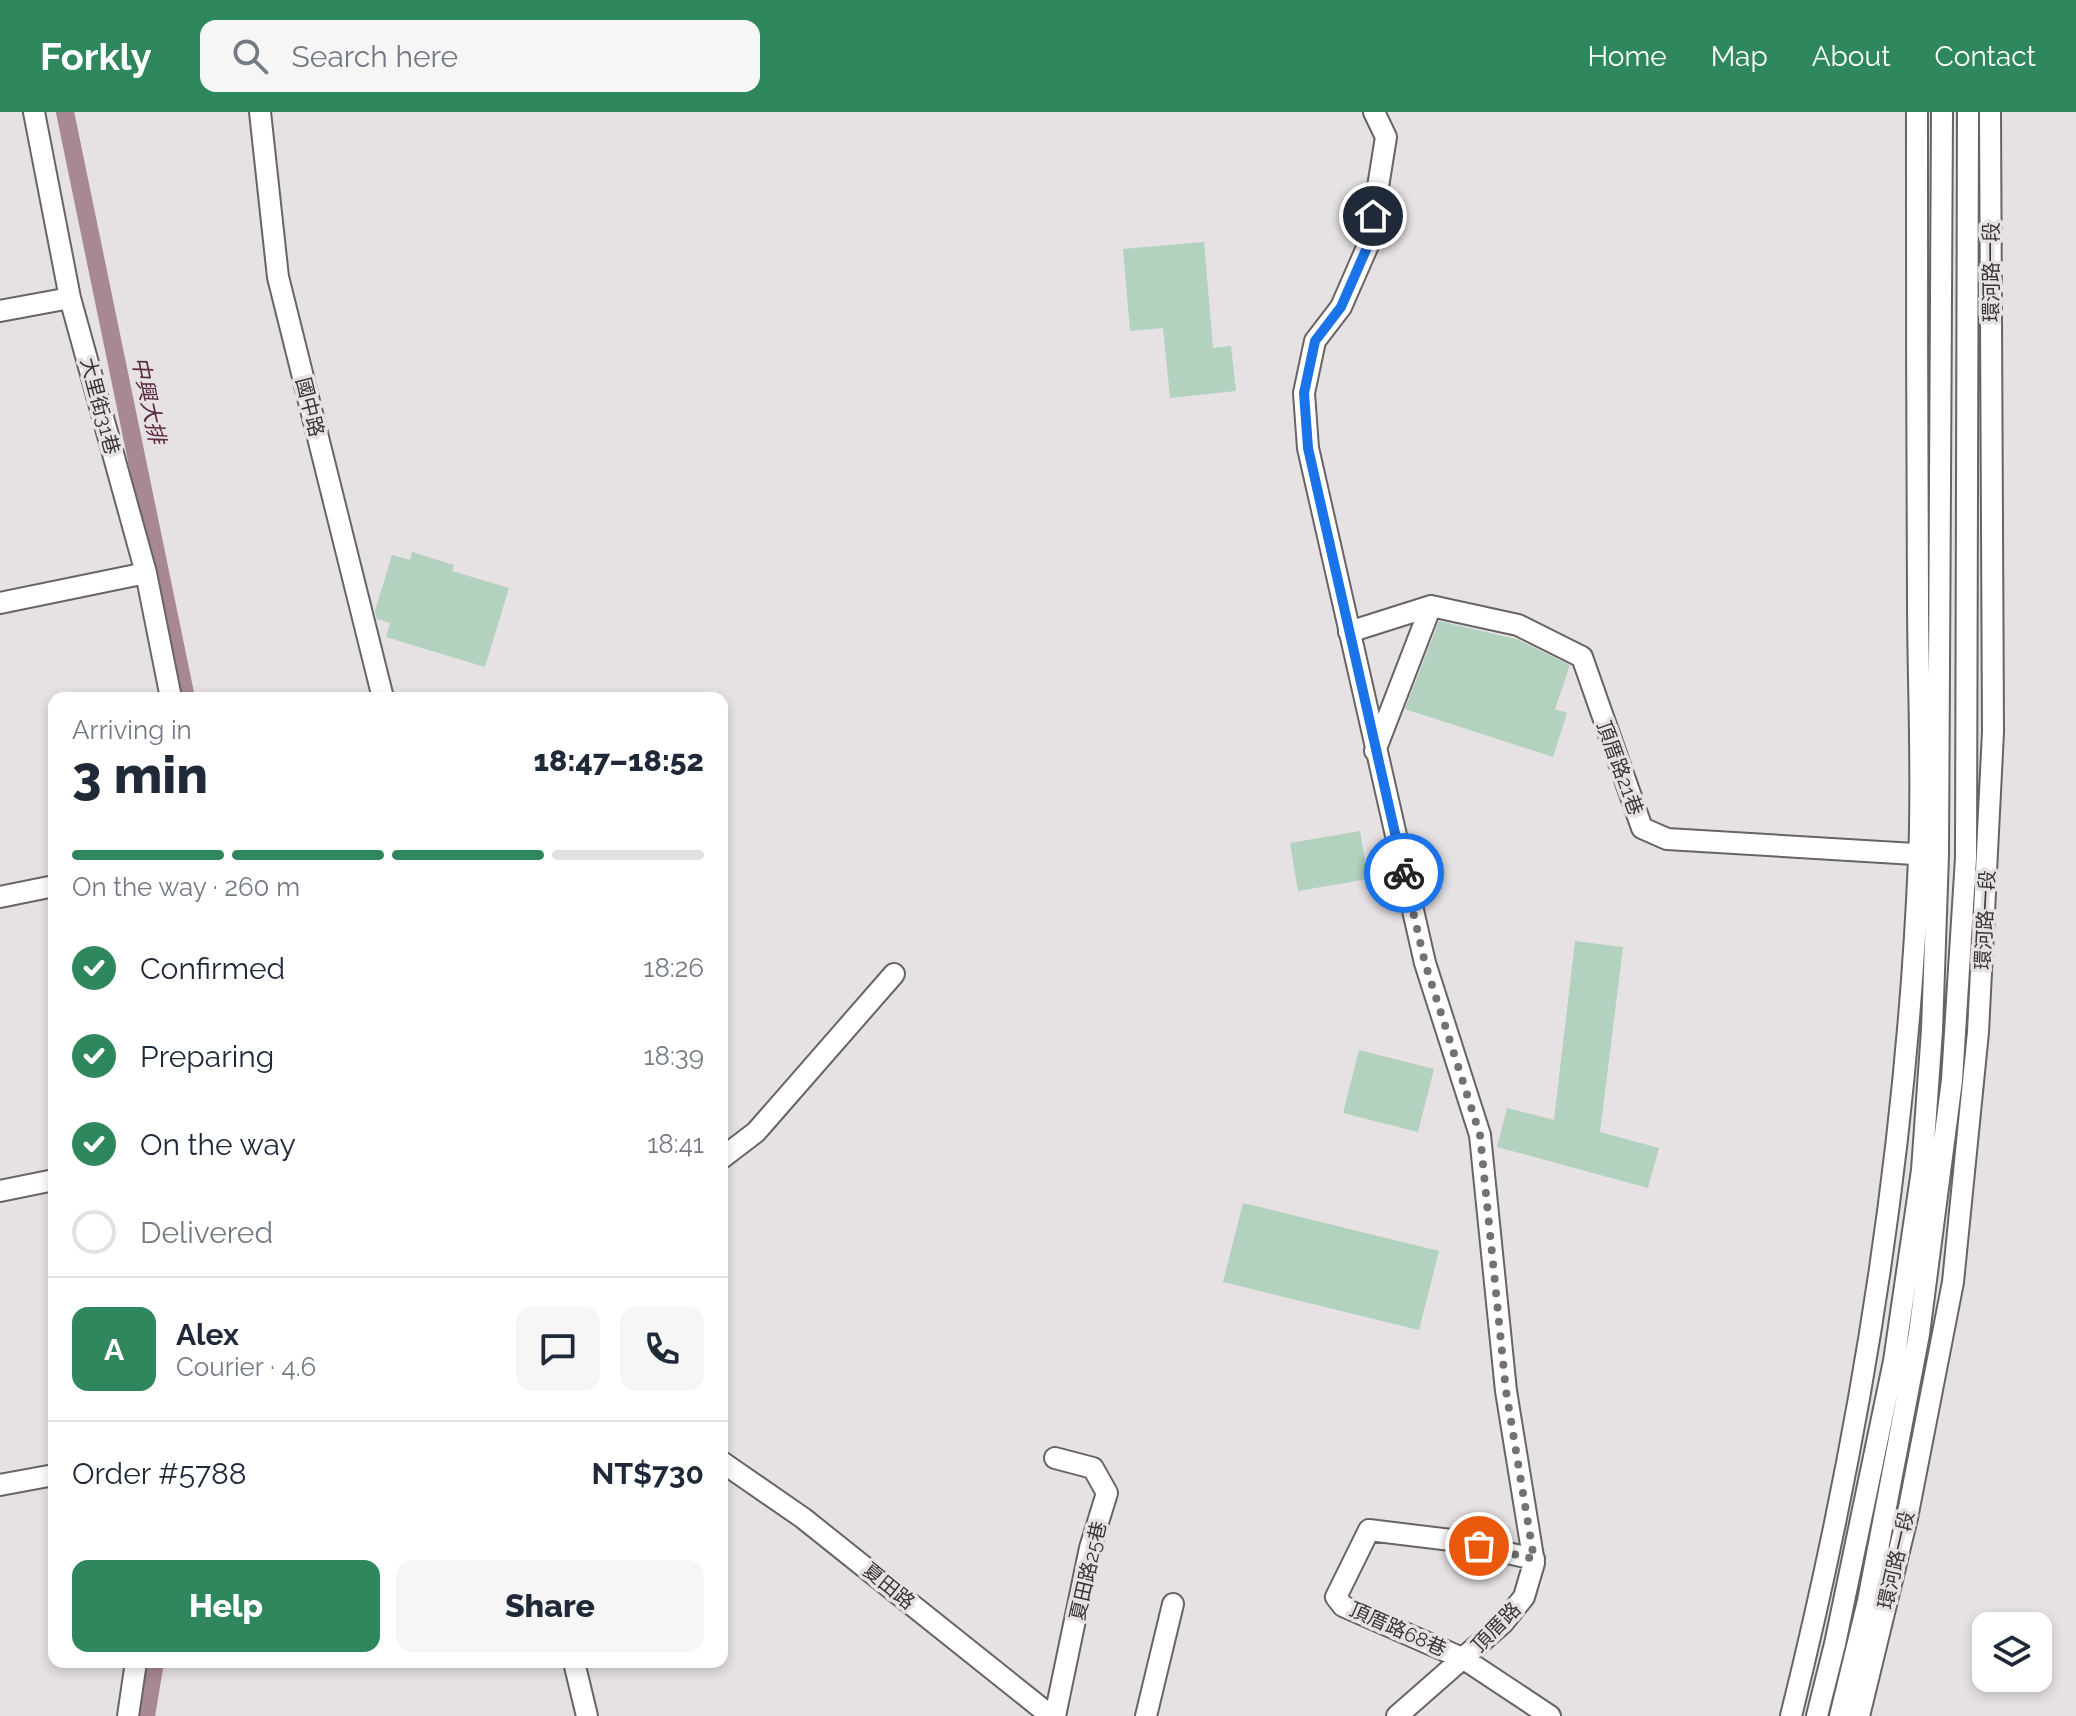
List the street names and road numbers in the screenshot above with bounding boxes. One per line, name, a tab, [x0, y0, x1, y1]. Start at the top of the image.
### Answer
street label: 環河路一段	[1979, 222, 2003, 322]
street label: 大里街31巷	[76, 355, 124, 457]
street label: 國中路	[291, 375, 329, 439]
street label: 頂厝路21巷	[1592, 717, 1648, 819]
street label: 環河路一段	[1970, 869, 2000, 971]
street label: 環河路一段	[1873, 1509, 1919, 1611]
street label: 夏田路25巷	[1065, 1519, 1111, 1623]
street label: 夏田路	[858, 1558, 920, 1614]
street label: 頂厝路68巷	[1346, 1597, 1450, 1661]
street label: 頂厝路	[1467, 1597, 1525, 1657]

